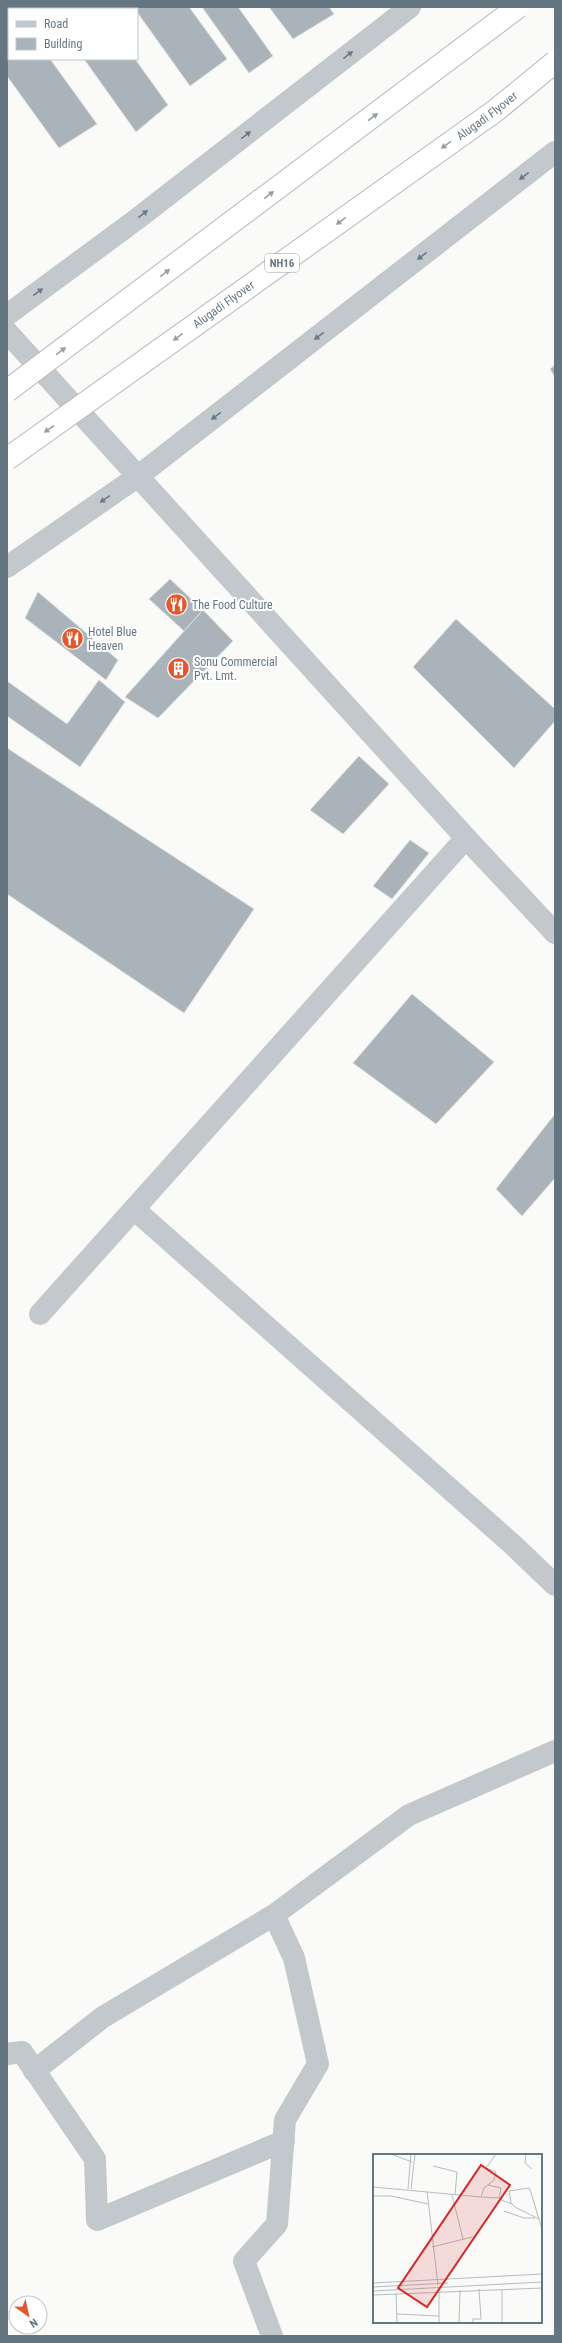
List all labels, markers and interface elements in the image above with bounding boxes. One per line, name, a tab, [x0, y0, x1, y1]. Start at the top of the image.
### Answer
legend	[8, 8, 138, 60]
text: Road	[44, 17, 68, 31]
text: Building	[44, 37, 82, 51]
one-way arrow	[343, 51, 354, 59]
street label: Alugadi Flyover	[454, 88, 520, 143]
one-way arrow	[368, 113, 379, 121]
one-way arrow	[240, 130, 251, 139]
one-way arrow	[441, 141, 452, 149]
one-way arrow	[519, 172, 530, 181]
one-way arrow	[264, 191, 274, 199]
one-way arrow	[138, 211, 148, 219]
one-way arrow	[335, 217, 346, 225]
one-way arrow	[416, 252, 427, 260]
road number: NH16	[265, 254, 299, 272]
one-way arrow	[159, 269, 170, 277]
street label: Alugadi Flyover	[190, 278, 257, 331]
one-way arrow	[33, 288, 44, 296]
one-way arrow	[314, 332, 324, 340]
one-way arrow	[173, 333, 183, 341]
one-way arrow	[55, 346, 66, 355]
one-way arrow	[211, 411, 222, 420]
one-way arrow	[44, 425, 55, 433]
one-way arrow	[100, 495, 110, 503]
restaurant icon: The Food Culture	[163, 592, 189, 618]
place label: The Food Culture	[192, 598, 273, 612]
place label: Hotel Blue Heaven	[88, 625, 137, 653]
restaurant icon: Hotel Blue Heaven	[60, 626, 86, 652]
place label: Sonu Commercial Pvt. Lmt.	[194, 655, 277, 683]
building icon: Sonu Commercial Pvt. Lmt.	[165, 656, 191, 682]
inset map	[373, 2154, 542, 2323]
north arrow	[8, 2295, 48, 2335]
text: N	[27, 2316, 40, 2330]

